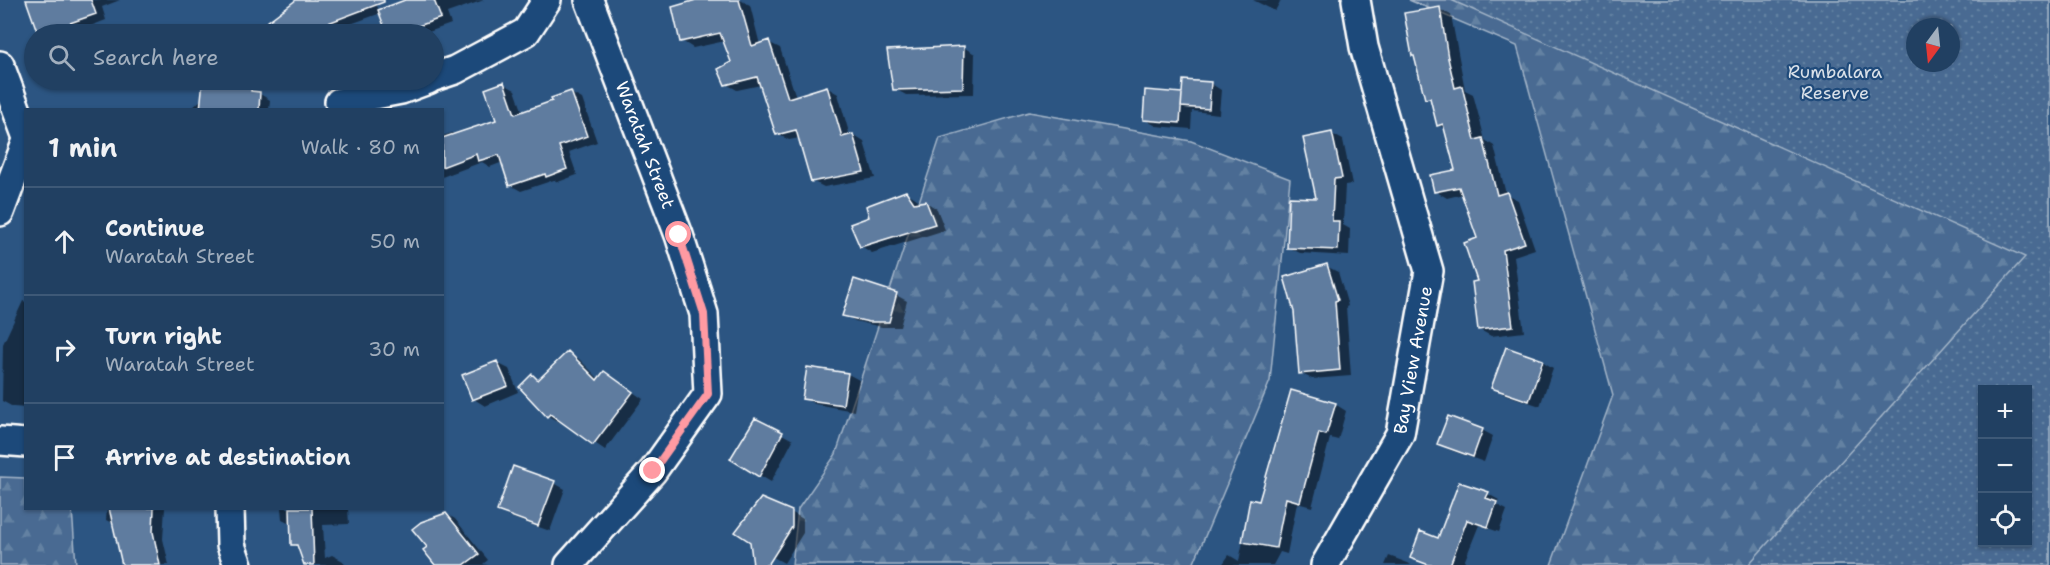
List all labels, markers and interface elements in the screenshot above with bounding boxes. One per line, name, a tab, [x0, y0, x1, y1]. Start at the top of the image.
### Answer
north arrow	[1906, 18, 1960, 72]
search box	[24, 24, 444, 90]
icon: search	[45, 41, 78, 74]
text: Search here	[93, 43, 219, 72]
park label: Rumbalara Reserve	[1788, 60, 1882, 105]
street label: Waratah Street	[610, 78, 680, 212]
text: 1 min	[48, 130, 117, 165]
text: Walk · 80 m	[301, 134, 420, 160]
text: Continue	[105, 214, 205, 243]
route start	[665, 221, 691, 247]
icon: ahead	[48, 225, 81, 258]
text: 50 m	[370, 228, 420, 254]
text: Waratah Street	[105, 243, 255, 269]
street label: Bay View Avenue	[1388, 284, 1438, 436]
text: Turn right	[105, 322, 222, 351]
icon: right	[48, 333, 81, 366]
text: 30 m	[368, 336, 420, 362]
text: Waratah Street	[105, 351, 255, 377]
map controls	[1978, 385, 2032, 547]
button: +	[1978, 385, 2032, 439]
button: −	[1978, 439, 2032, 493]
icon: arrive	[48, 441, 81, 474]
text: Arrive at destination	[105, 443, 351, 472]
route end	[639, 457, 665, 483]
button: locate	[1978, 493, 2032, 547]

